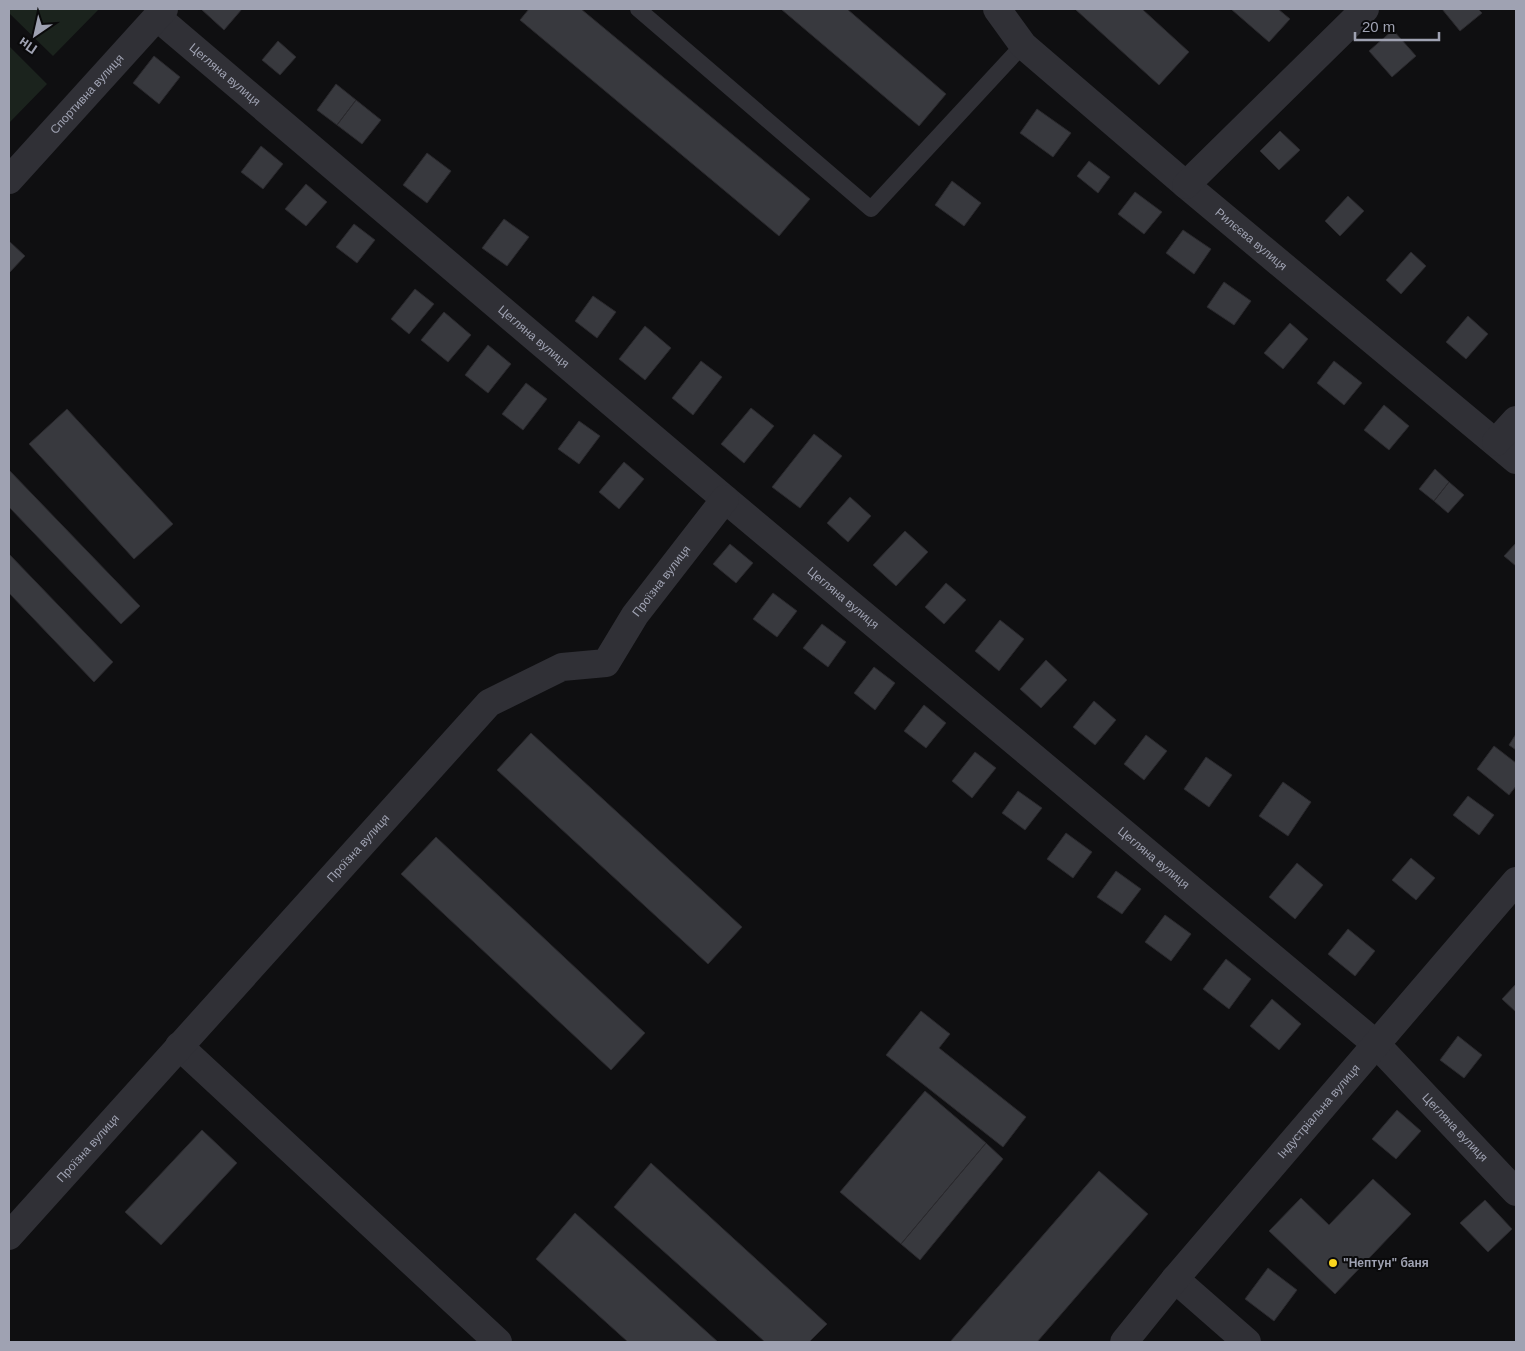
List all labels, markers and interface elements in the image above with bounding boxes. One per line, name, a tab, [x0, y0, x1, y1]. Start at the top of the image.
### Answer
north arrow	[10, 10, 60, 60]
scale bar	[1355, 10, 1439, 42]
text: 20 m	[1362, 18, 1395, 35]
text: Пн	[16, 34, 40, 58]
street label: Цегляна вулиця	[186, 41, 263, 109]
street label: Спортивна вулиця	[47, 51, 127, 137]
street label: Рилєєва вулиця	[1212, 205, 1290, 273]
street label: Цегляна вулиця	[495, 303, 572, 371]
street label: Проїзна вулиця	[629, 543, 693, 619]
street label: Цегляна вулиця	[805, 564, 882, 632]
street label: Проїзна вулиця	[324, 811, 392, 885]
street label: Цегляна вулиця	[1115, 824, 1192, 892]
street label: Індустріальна вулиця	[1275, 1061, 1363, 1161]
street label: Цегляна вулиця	[1419, 1090, 1491, 1165]
street label: Проїзна вулиця	[54, 1111, 122, 1185]
place label: "Нептун" баня	[1343, 1256, 1429, 1270]
marker: "Нептун" баня	[1327, 1257, 1339, 1269]

